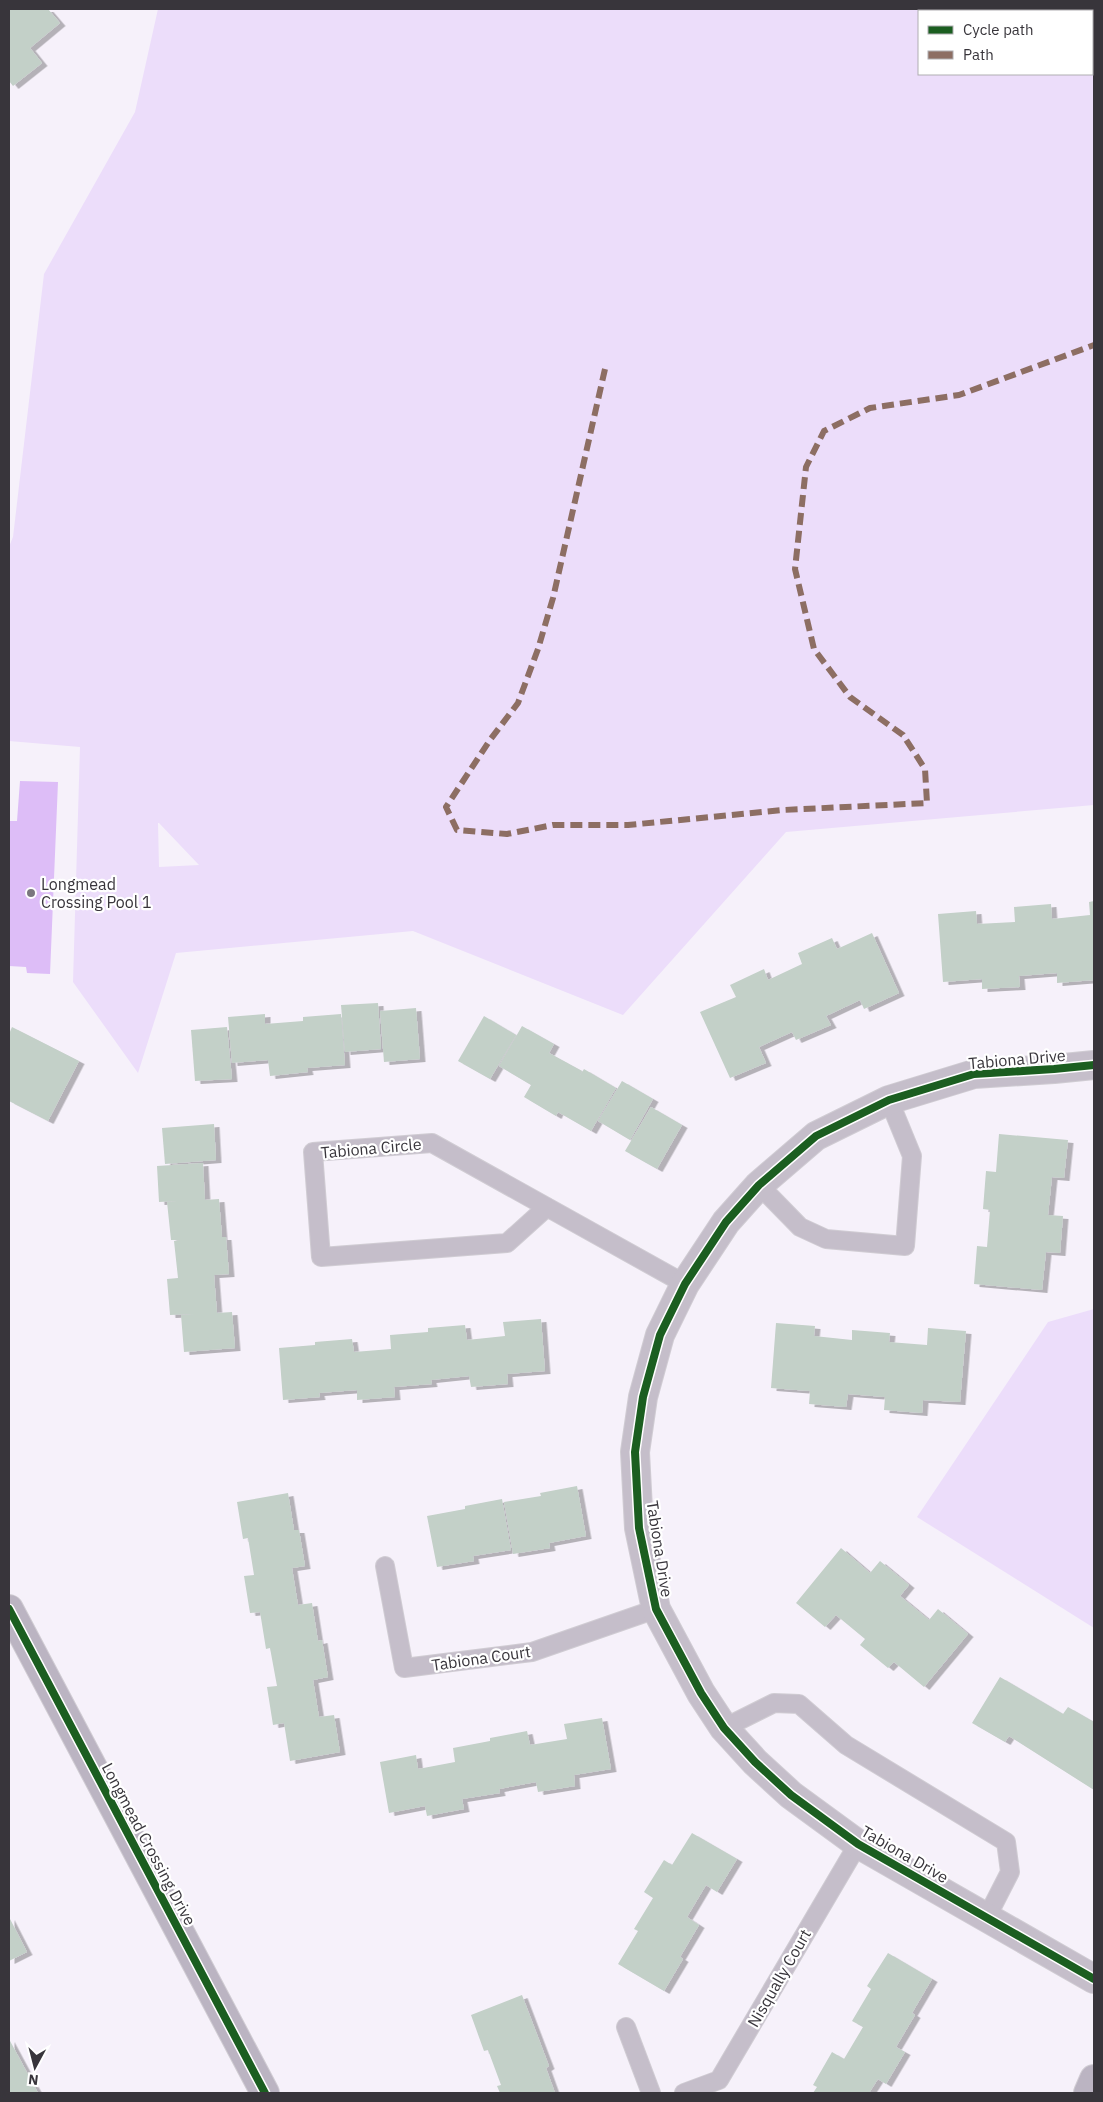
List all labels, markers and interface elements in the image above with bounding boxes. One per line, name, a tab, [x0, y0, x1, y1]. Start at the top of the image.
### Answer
legend	[918, 10, 1093, 75]
text: Cycle path	[963, 20, 1034, 39]
text: Path	[963, 45, 994, 64]
place label: Longmead Crossing Pool 1	[41, 874, 152, 912]
marker: Longmead Crossing Pool 1	[25, 887, 37, 899]
street label: Tabiona Drive	[968, 1045, 1067, 1073]
street label: Tabiona Circle	[320, 1134, 422, 1162]
street label: Tabiona Drive	[643, 1499, 678, 1599]
street label: Tabiona Court	[430, 1641, 532, 1675]
street label: Longmead Crossing Drive	[98, 1759, 200, 1929]
street label: Tabiona Drive	[858, 1821, 952, 1887]
street label: Nisqually Court	[743, 1925, 815, 2031]
north arrow	[10, 2042, 60, 2092]
text: N	[27, 2070, 40, 2089]

